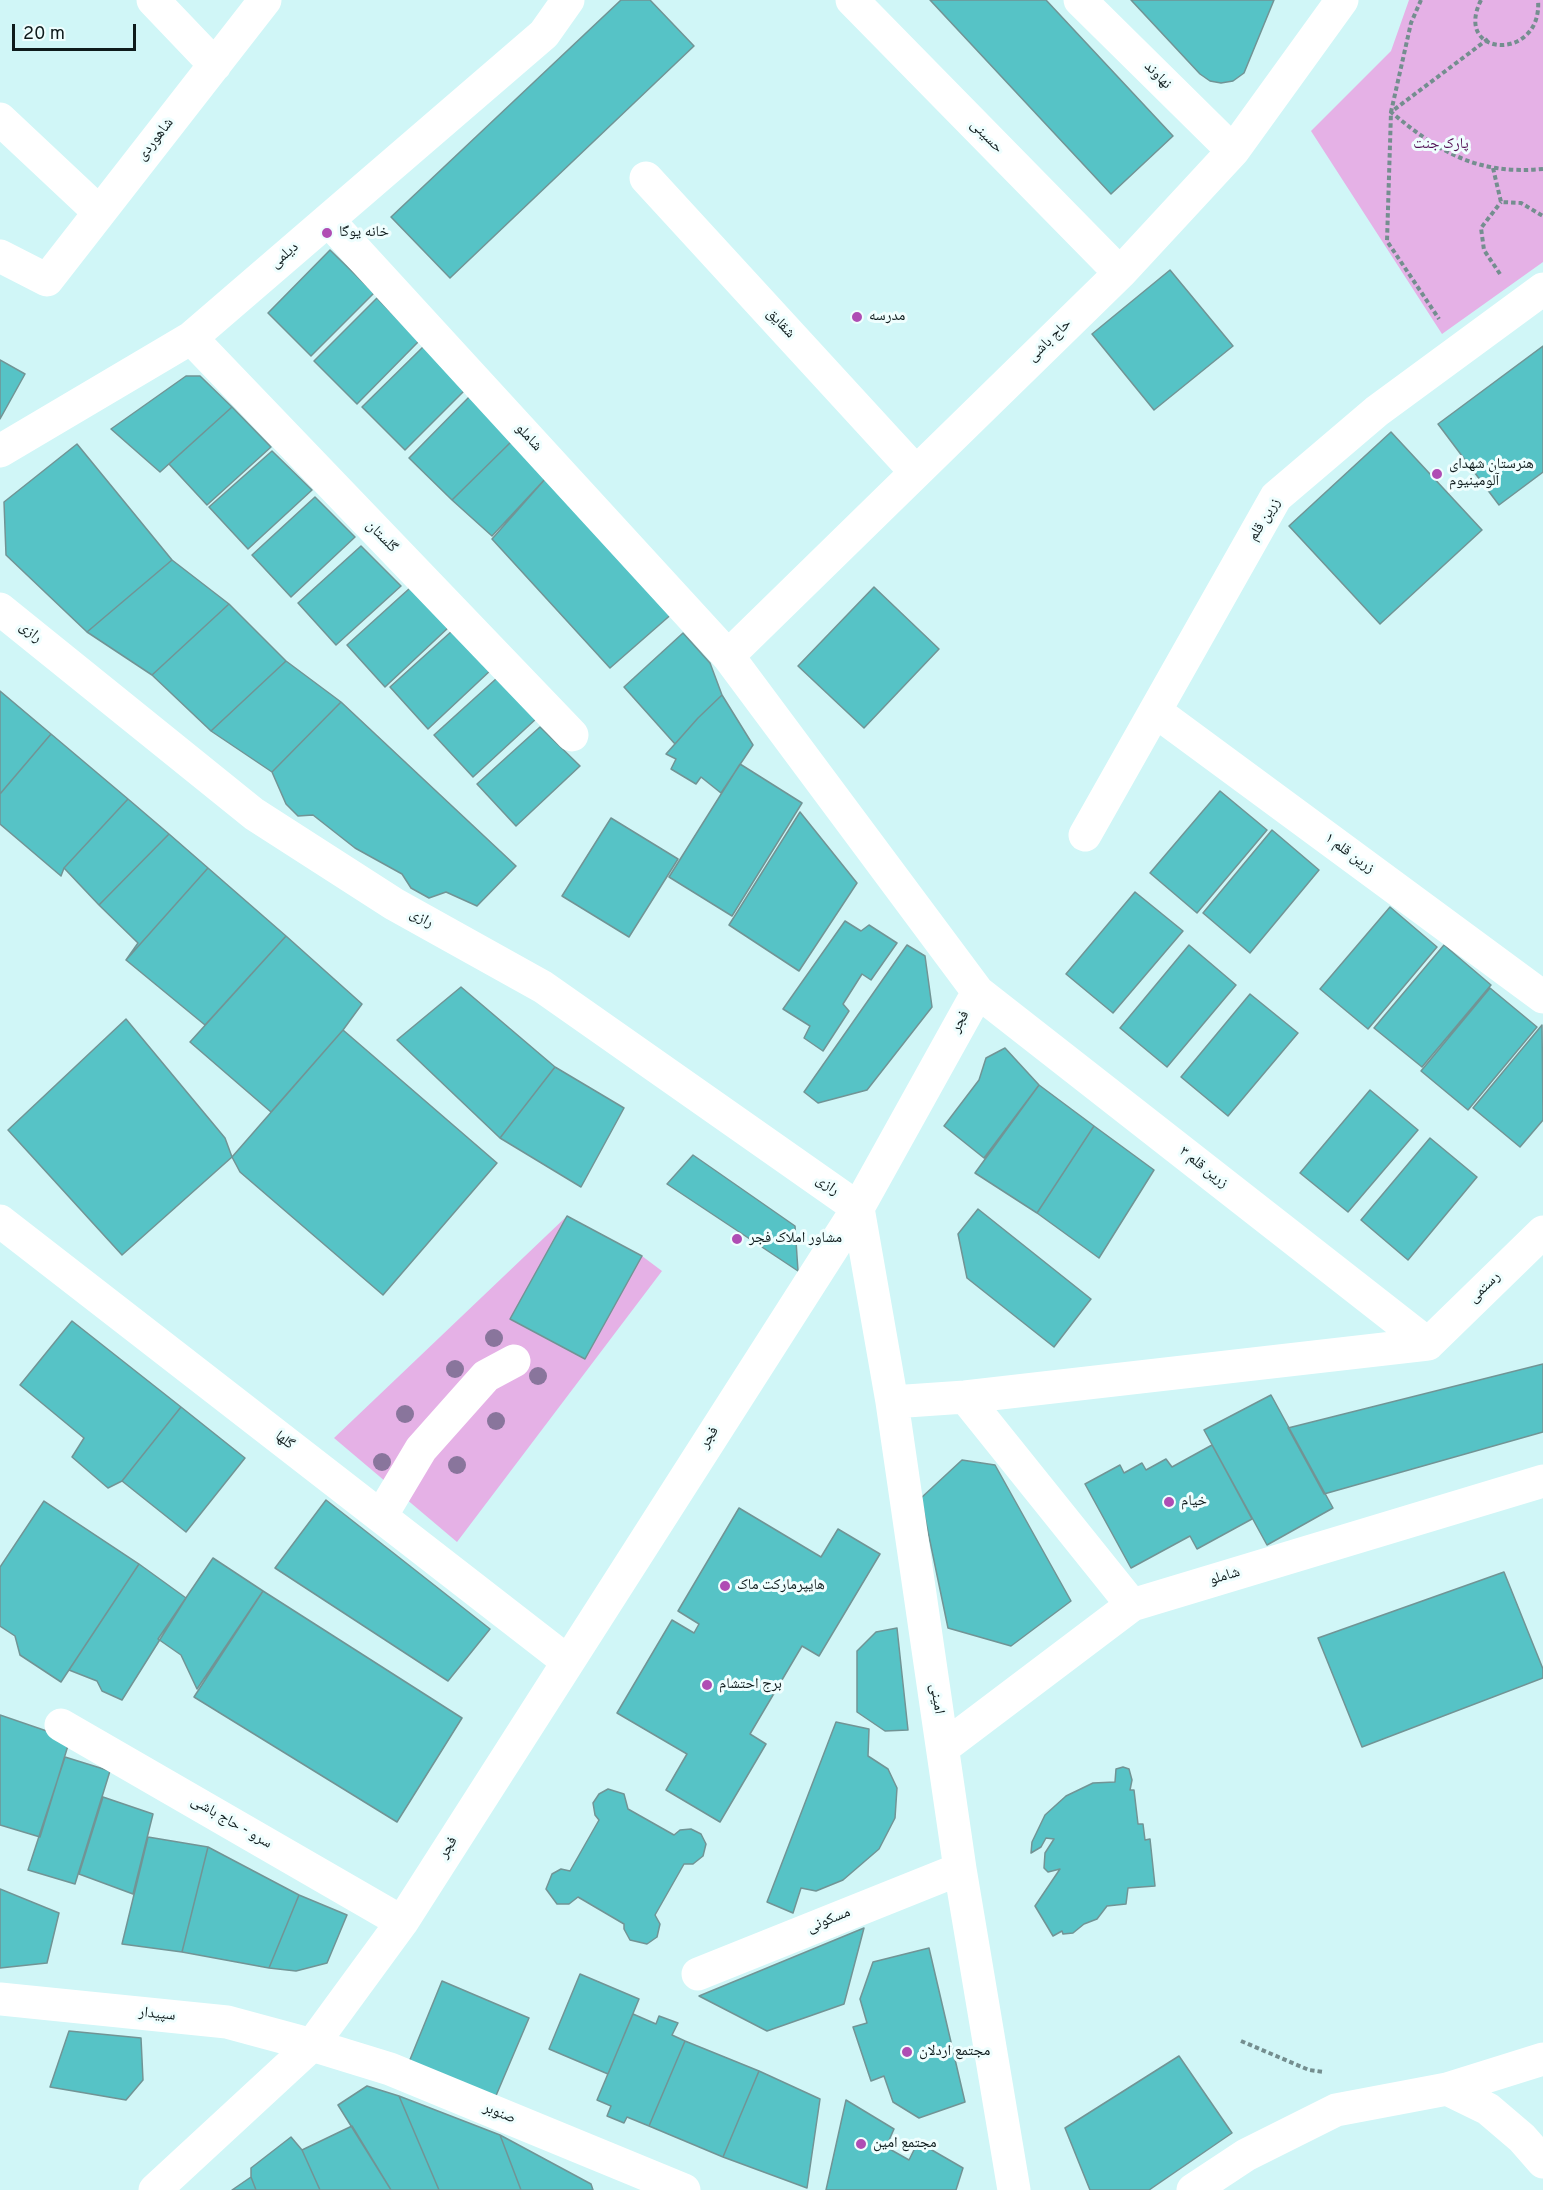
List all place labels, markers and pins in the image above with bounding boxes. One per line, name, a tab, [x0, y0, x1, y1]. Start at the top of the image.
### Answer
place label: خانه یوگا	[339, 224, 389, 242]
marker: خانه یوگا	[320, 226, 334, 240]
place label: مدرسه	[869, 308, 905, 326]
marker: مدرسه	[850, 310, 864, 324]
place label: هنرستان شهدای آلومینیوم	[1449, 456, 1534, 491]
marker: هنرستان شهدای آلومینیوم	[1430, 467, 1444, 481]
place label: مشاور املاک فجر	[749, 1230, 842, 1248]
marker: مشاور املاک فجر	[730, 1232, 744, 1246]
place label: خیام	[1181, 1493, 1207, 1511]
marker: خیام	[1162, 1495, 1176, 1509]
place label: هایپرمارکت ماک	[737, 1577, 825, 1595]
marker: هایپرمارکت ماک	[718, 1579, 732, 1593]
place label: برج احتشام	[719, 1676, 782, 1694]
marker: برج احتشام	[700, 1678, 714, 1692]
place label: مجتمع اردلان	[919, 2043, 990, 2061]
marker: مجتمع اردلان	[900, 2045, 914, 2059]
place label: مجتمع امین	[873, 2135, 937, 2153]
marker: مجتمع امین	[854, 2137, 868, 2151]

